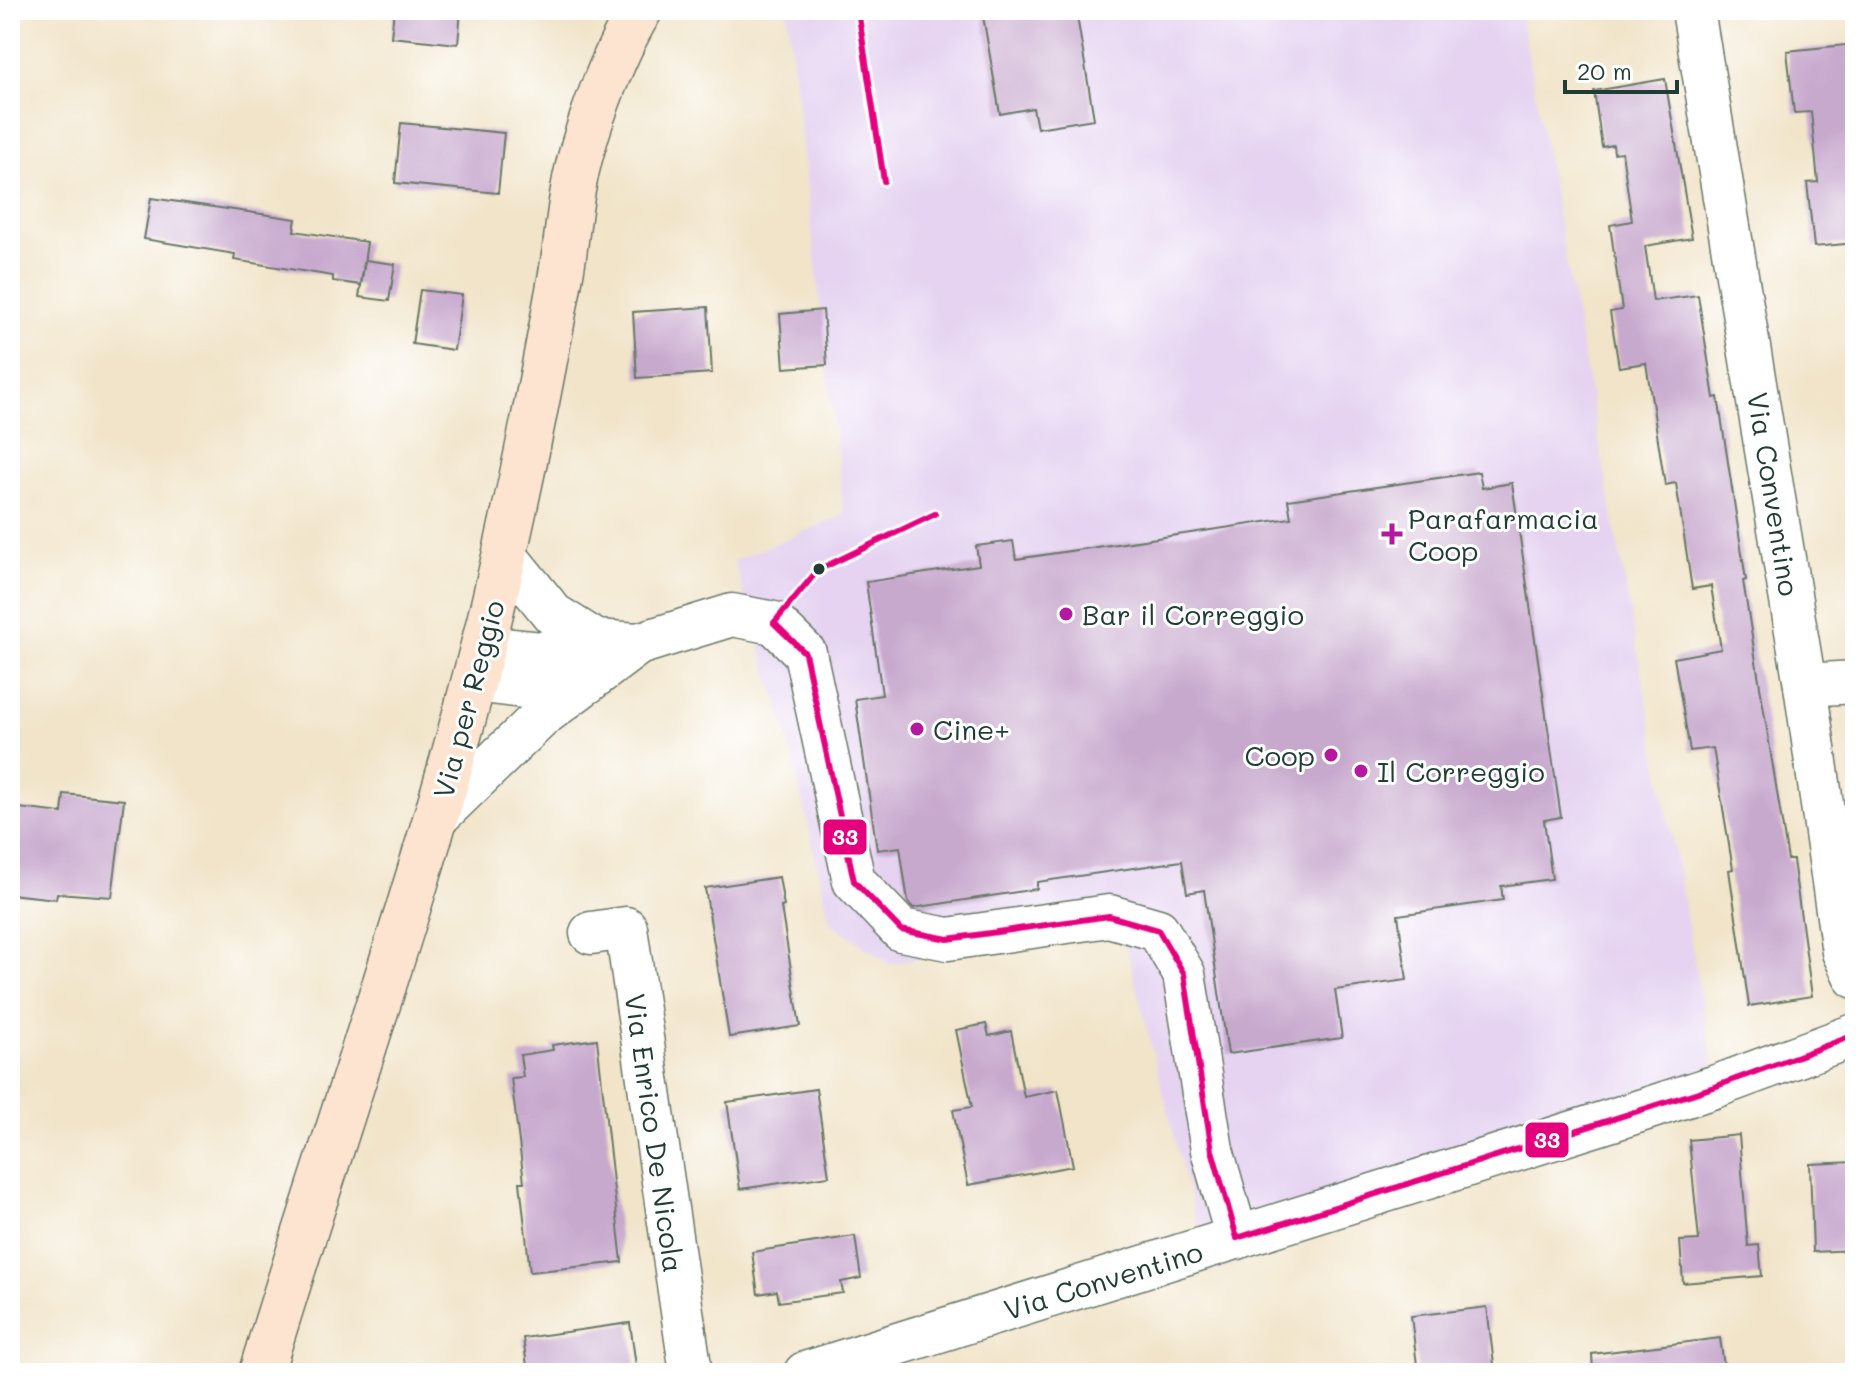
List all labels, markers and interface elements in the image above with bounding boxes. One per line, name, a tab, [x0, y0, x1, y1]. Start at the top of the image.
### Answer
scale bar	[1565, 44, 1677, 94]
text: 20 m	[1577, 55, 1632, 86]
street label: Via Conventino	[1740, 390, 1808, 598]
place label: Parafarmacia Coop	[1408, 500, 1599, 568]
marker: Parafarmacia Coop	[1383, 525, 1401, 543]
unlabelled marker	[811, 561, 827, 577]
street label: Via per Reggio	[424, 596, 512, 802]
place label: Bar il Correggio	[1082, 596, 1304, 632]
marker: Bar il Correggio	[1057, 605, 1075, 623]
place label: Cine+	[933, 711, 1010, 747]
marker: Cine+	[908, 720, 926, 738]
place label: Coop	[1245, 737, 1315, 773]
marker: Coop	[1322, 746, 1340, 764]
place label: Il Correggio	[1377, 753, 1545, 789]
marker: Il Correggio	[1352, 762, 1370, 780]
line badge: 33	[822, 818, 868, 856]
text: 33	[832, 822, 858, 851]
street label: Via Enrico De Nicola	[618, 991, 692, 1275]
line badge: 33	[1524, 1121, 1570, 1159]
text: 33	[1534, 1125, 1560, 1154]
street label: Via Conventino	[999, 1233, 1207, 1327]

